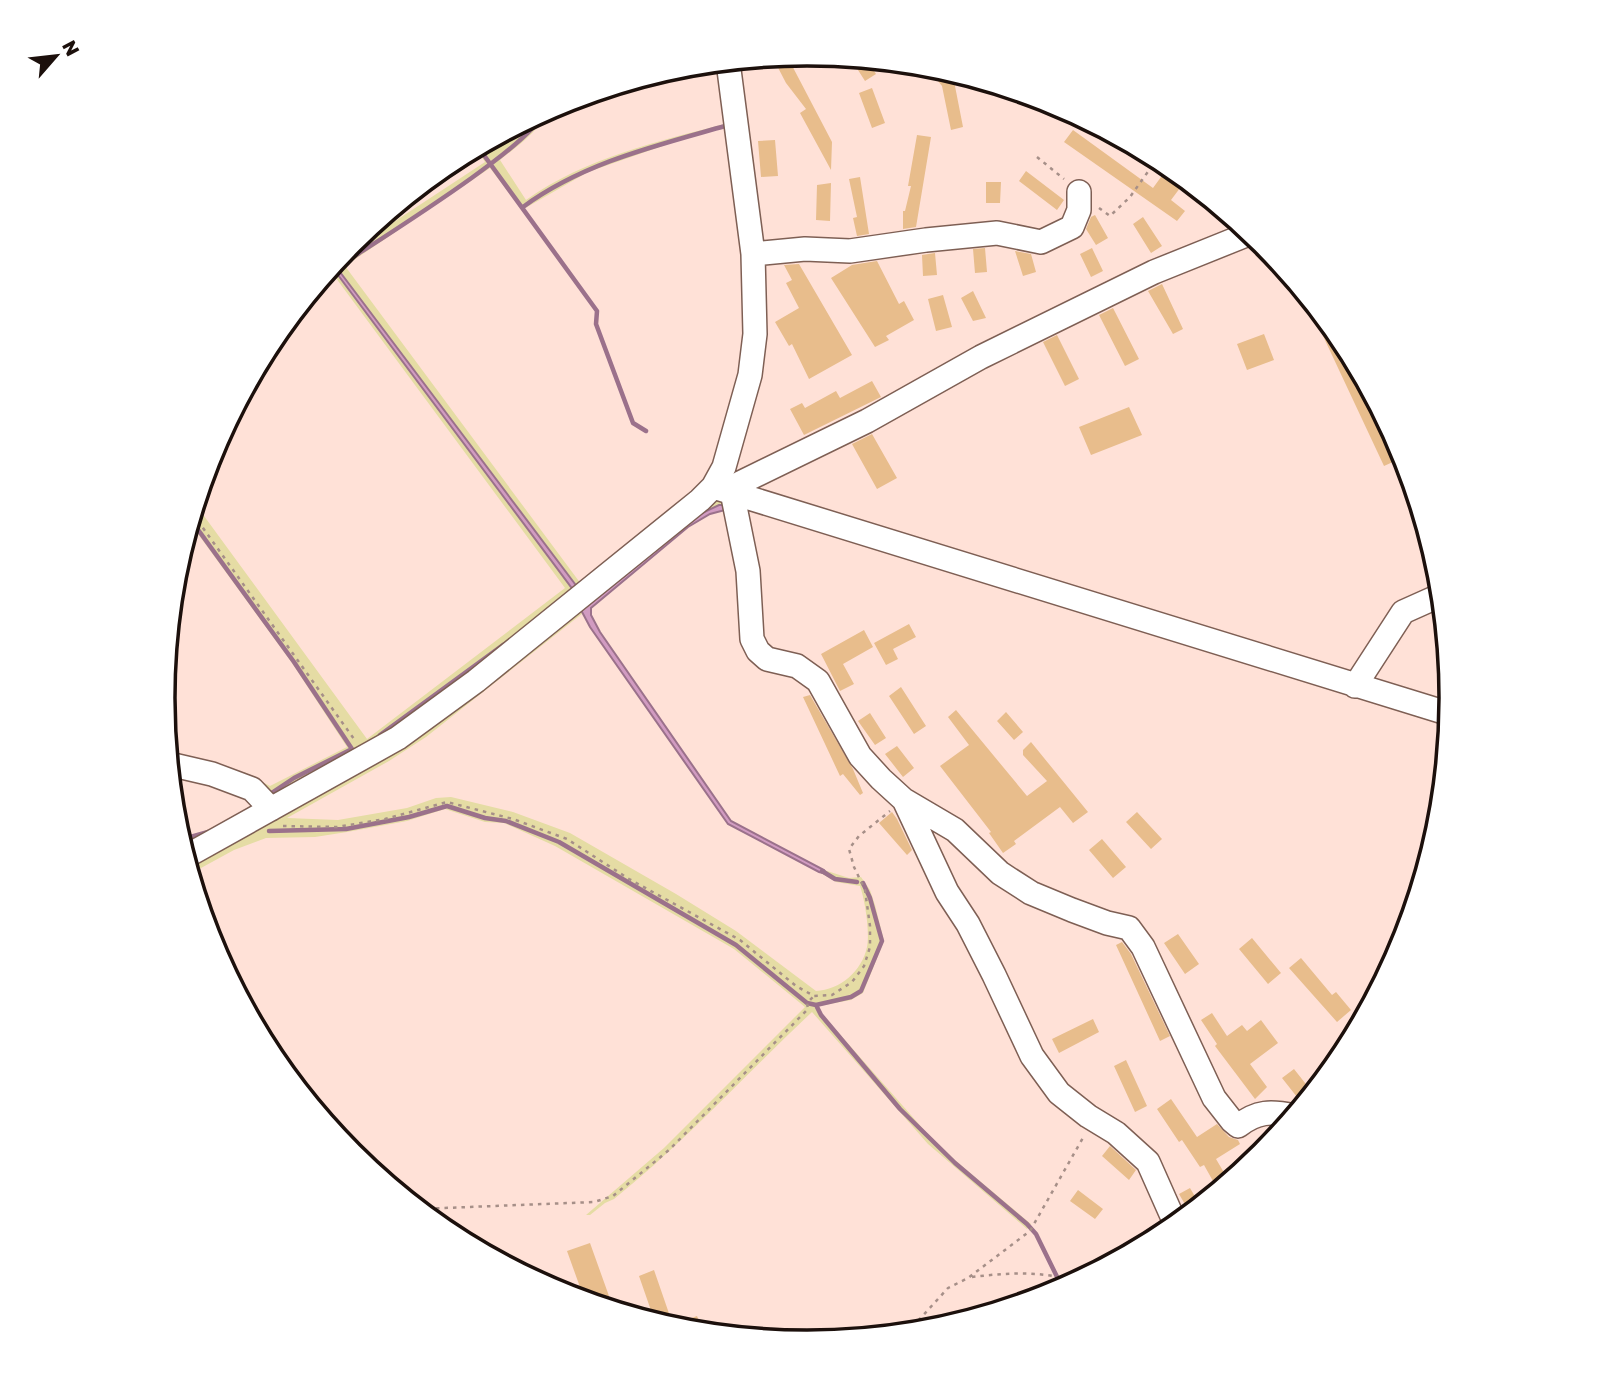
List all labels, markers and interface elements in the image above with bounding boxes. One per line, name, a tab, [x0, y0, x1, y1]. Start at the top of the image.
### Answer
north arrow	[21, 21, 91, 91]
text: N	[58, 36, 85, 60]

